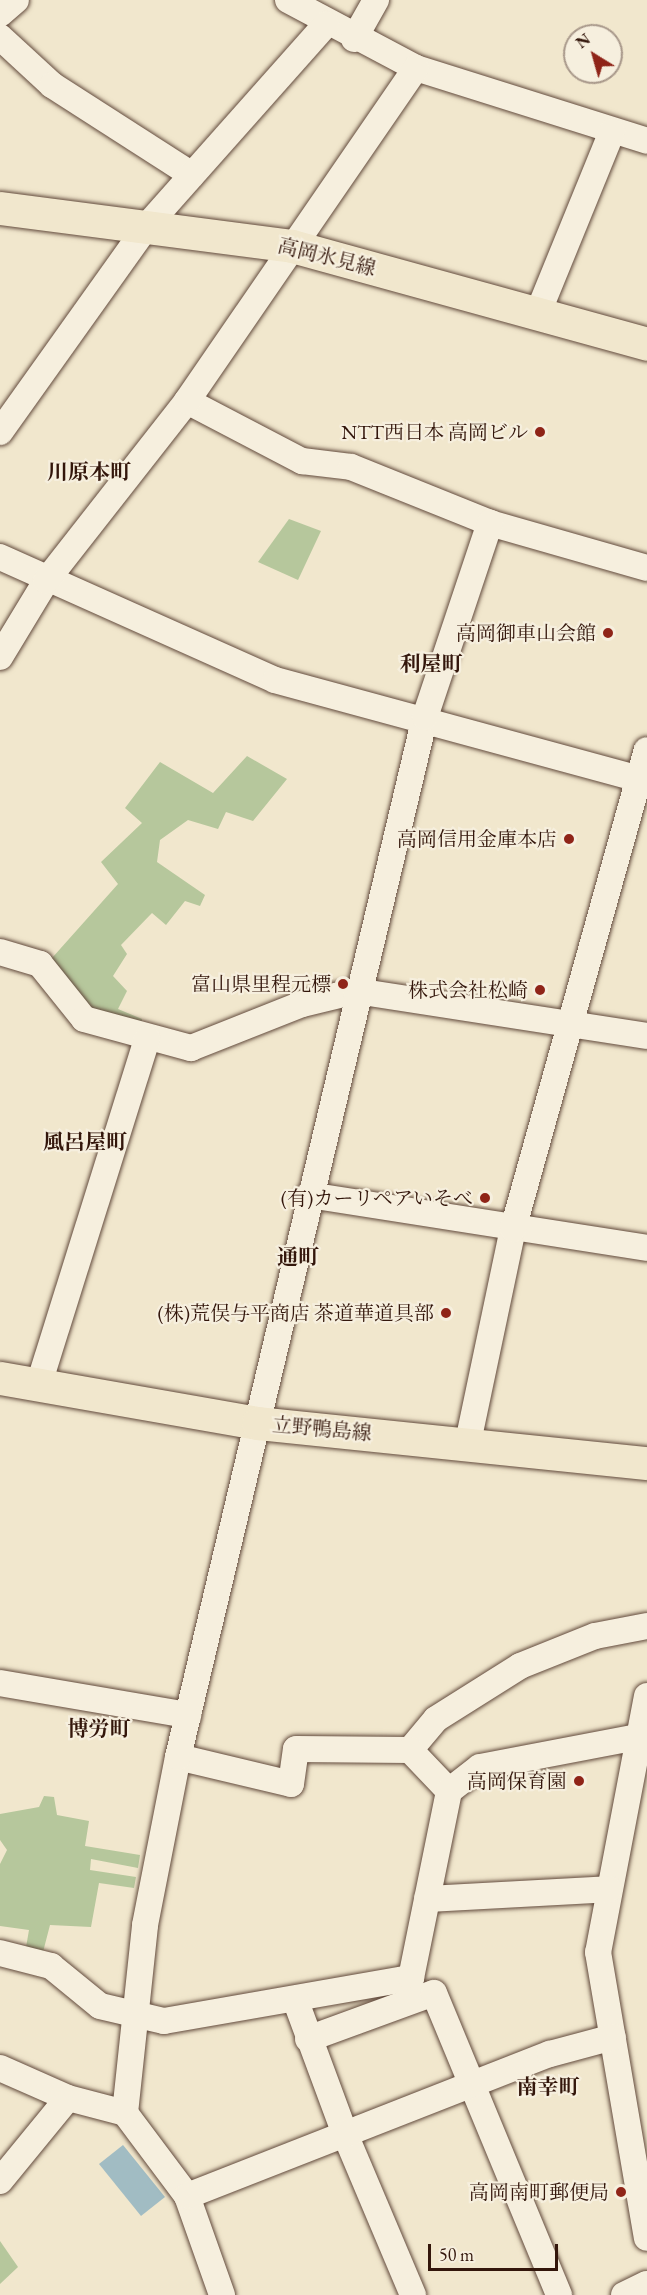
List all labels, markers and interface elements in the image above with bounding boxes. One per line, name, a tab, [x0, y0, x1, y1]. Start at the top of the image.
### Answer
north arrow	[563, 24, 623, 84]
text: N	[572, 29, 595, 53]
street label: 高岡氷見線	[276, 233, 378, 281]
place label: NTT西日本 高岡ビル	[341, 420, 528, 444]
marker: NTT西日本 高岡ビル	[533, 425, 547, 439]
district label: 川原本町	[47, 459, 131, 485]
place label: 高岡御車山会館	[456, 621, 596, 645]
marker: 高岡御車山会館	[601, 626, 615, 640]
district label: 利屋町	[400, 651, 462, 677]
place label: 高岡信用金庫本店	[397, 827, 557, 851]
marker: 高岡信用金庫本店	[562, 832, 576, 846]
place label: 富山県里程元標	[191, 972, 331, 996]
marker: 富山県里程元標	[336, 977, 350, 991]
place label: 株式会社松崎	[408, 978, 528, 1002]
marker: 株式会社松崎	[533, 983, 547, 997]
district label: 風呂屋町	[43, 1129, 127, 1155]
place label: (有)カーリペアいそべ	[280, 1186, 473, 1210]
marker: (有)カーリペアいそべ	[478, 1191, 492, 1205]
district label: 通町	[277, 1244, 319, 1270]
place label: (株)荒俣与平商店 茶道華道具部	[157, 1301, 434, 1325]
marker: (株)荒俣与平商店 茶道華道具部	[439, 1306, 453, 1320]
street label: 立野鴨島線	[271, 1413, 373, 1445]
district label: 博労町	[68, 1716, 130, 1742]
place label: 高岡保育園	[467, 1769, 567, 1793]
marker: 高岡保育園	[572, 1774, 586, 1788]
district label: 南幸町	[517, 2074, 579, 2100]
place label: 高岡南町郵便局	[469, 2180, 609, 2204]
marker: 高岡南町郵便局	[614, 2185, 628, 2199]
scale bar	[431, 2232, 562, 2270]
text: 50 m	[439, 2243, 474, 2266]

